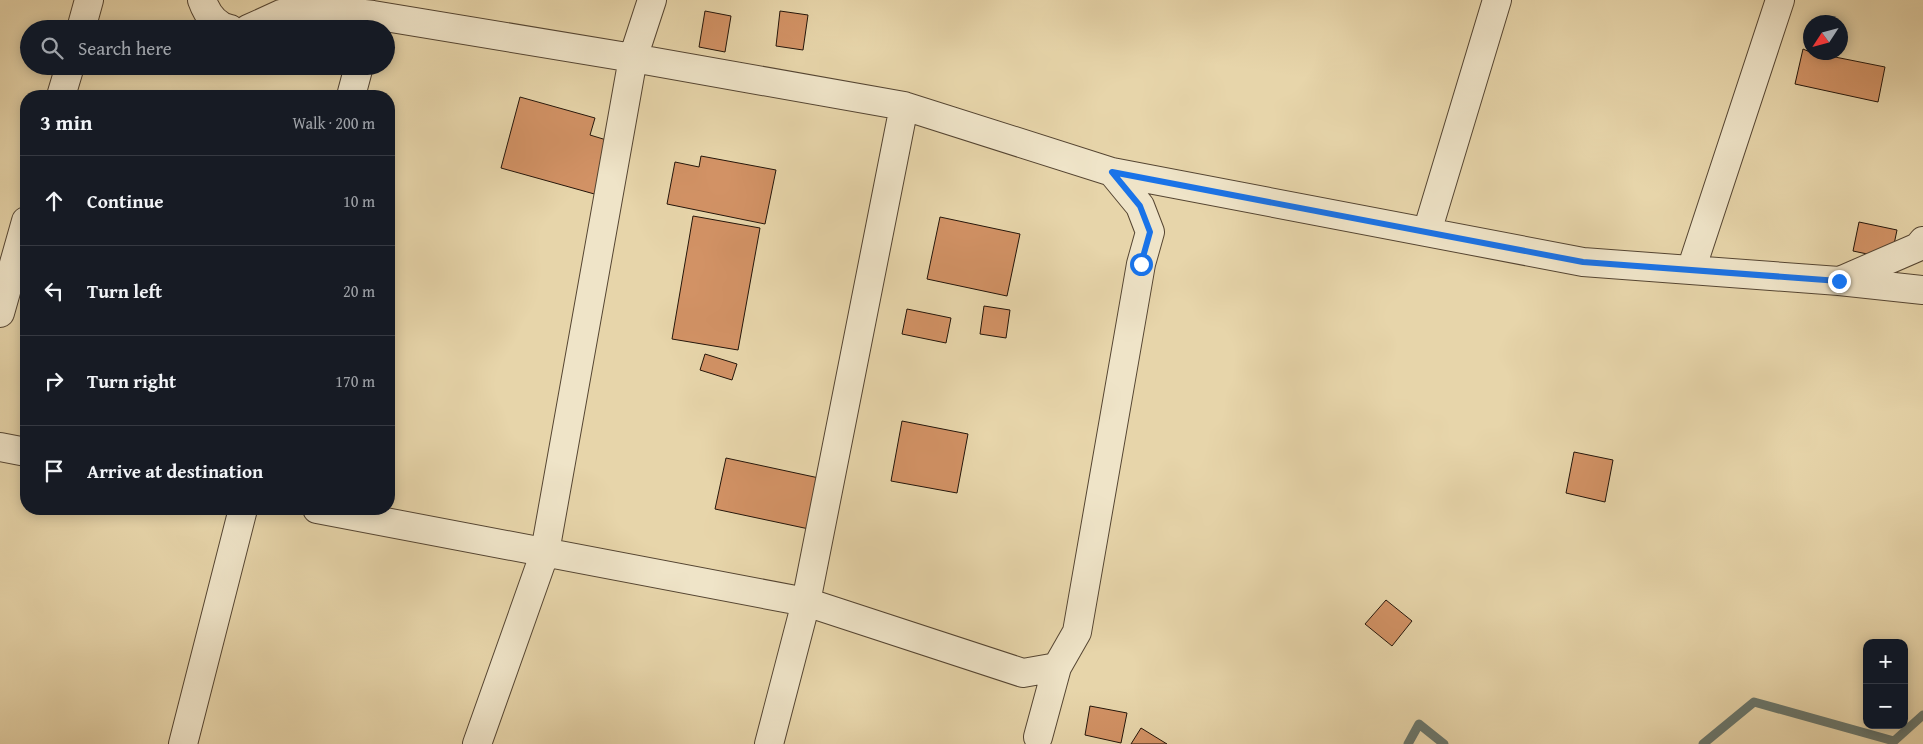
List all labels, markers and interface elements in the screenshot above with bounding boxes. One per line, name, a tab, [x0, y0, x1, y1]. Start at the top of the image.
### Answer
north arrow	[1803, 15, 1848, 60]
search box	[20, 20, 395, 75]
icon: search	[38, 34, 66, 62]
text: Search here	[78, 34, 172, 62]
text: 3 min	[40, 107, 92, 138]
text: Walk · 200 m	[292, 111, 375, 135]
icon: ahead	[40, 187, 68, 215]
text: Continue	[87, 187, 164, 215]
text: 10 m	[343, 189, 375, 213]
route start	[1130, 253, 1153, 276]
route end	[1828, 270, 1851, 293]
icon: left	[40, 277, 68, 305]
text: Turn left	[87, 277, 162, 305]
text: 20 m	[343, 279, 375, 303]
icon: right	[40, 367, 68, 395]
text: Turn right	[87, 367, 176, 395]
text: 170 m	[335, 369, 375, 393]
icon: arrive	[40, 457, 68, 485]
text: Arrive at destination	[87, 457, 263, 485]
map controls	[1863, 639, 1908, 729]
button: +	[1863, 639, 1908, 684]
button: −	[1863, 684, 1908, 729]

